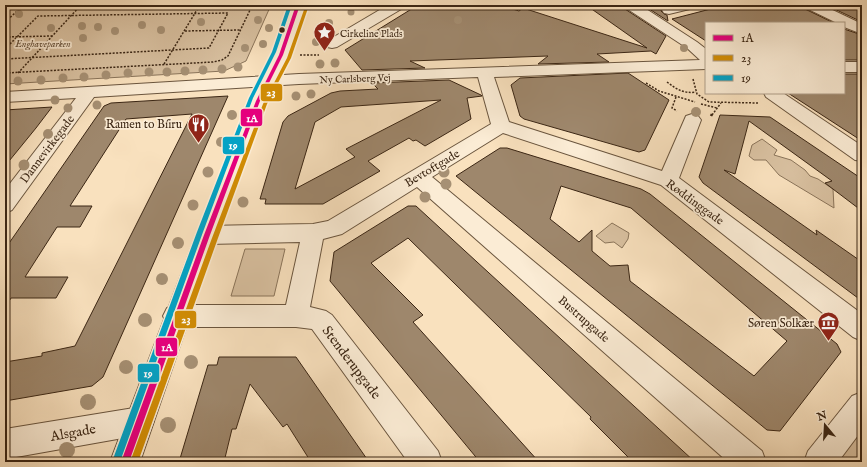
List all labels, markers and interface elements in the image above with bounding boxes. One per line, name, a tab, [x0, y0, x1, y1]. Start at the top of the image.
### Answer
place icon: Cirkeline Plads	[311, 20, 337, 53]
legend	[705, 22, 845, 94]
unlabelled marker	[277, 25, 287, 35]
place label: Cirkeline Plads	[340, 28, 403, 41]
text: 1A	[741, 31, 754, 46]
park label: Enghaveparken	[14, 38, 71, 51]
text: 23	[741, 51, 751, 66]
text: 19	[741, 71, 751, 86]
street label: Ny Carlsberg Vej	[319, 72, 391, 87]
line badge: 23	[260, 83, 283, 102]
text: 23	[266, 86, 276, 100]
line badge: 1A	[240, 108, 263, 127]
restaurant icon: Ramen to Bíiru	[185, 111, 211, 144]
street label: Dannevirkegade	[17, 112, 78, 186]
text: 1A	[246, 112, 258, 126]
place label: Ramen to Bíiru	[106, 117, 182, 132]
line badge: 19	[222, 136, 245, 155]
text: 19	[229, 139, 238, 153]
street label: Bevtoftgade	[402, 146, 463, 191]
street label: Røddinggade	[663, 176, 727, 229]
street label: Bustrupgade	[554, 293, 613, 347]
line badge: 23	[174, 310, 197, 329]
museum icon: Søren Solkær	[816, 310, 842, 343]
text: 23	[181, 313, 191, 327]
place label: Søren Solkær	[748, 316, 815, 331]
street label: Stenderupgade	[318, 322, 385, 403]
line badge: 1A	[155, 337, 178, 357]
text: 1A	[161, 341, 173, 355]
line badge: 19	[137, 363, 160, 383]
text: 19	[144, 367, 153, 381]
north arrow	[805, 405, 845, 445]
text: N	[815, 408, 829, 425]
street label: Alsgade	[48, 420, 98, 446]

